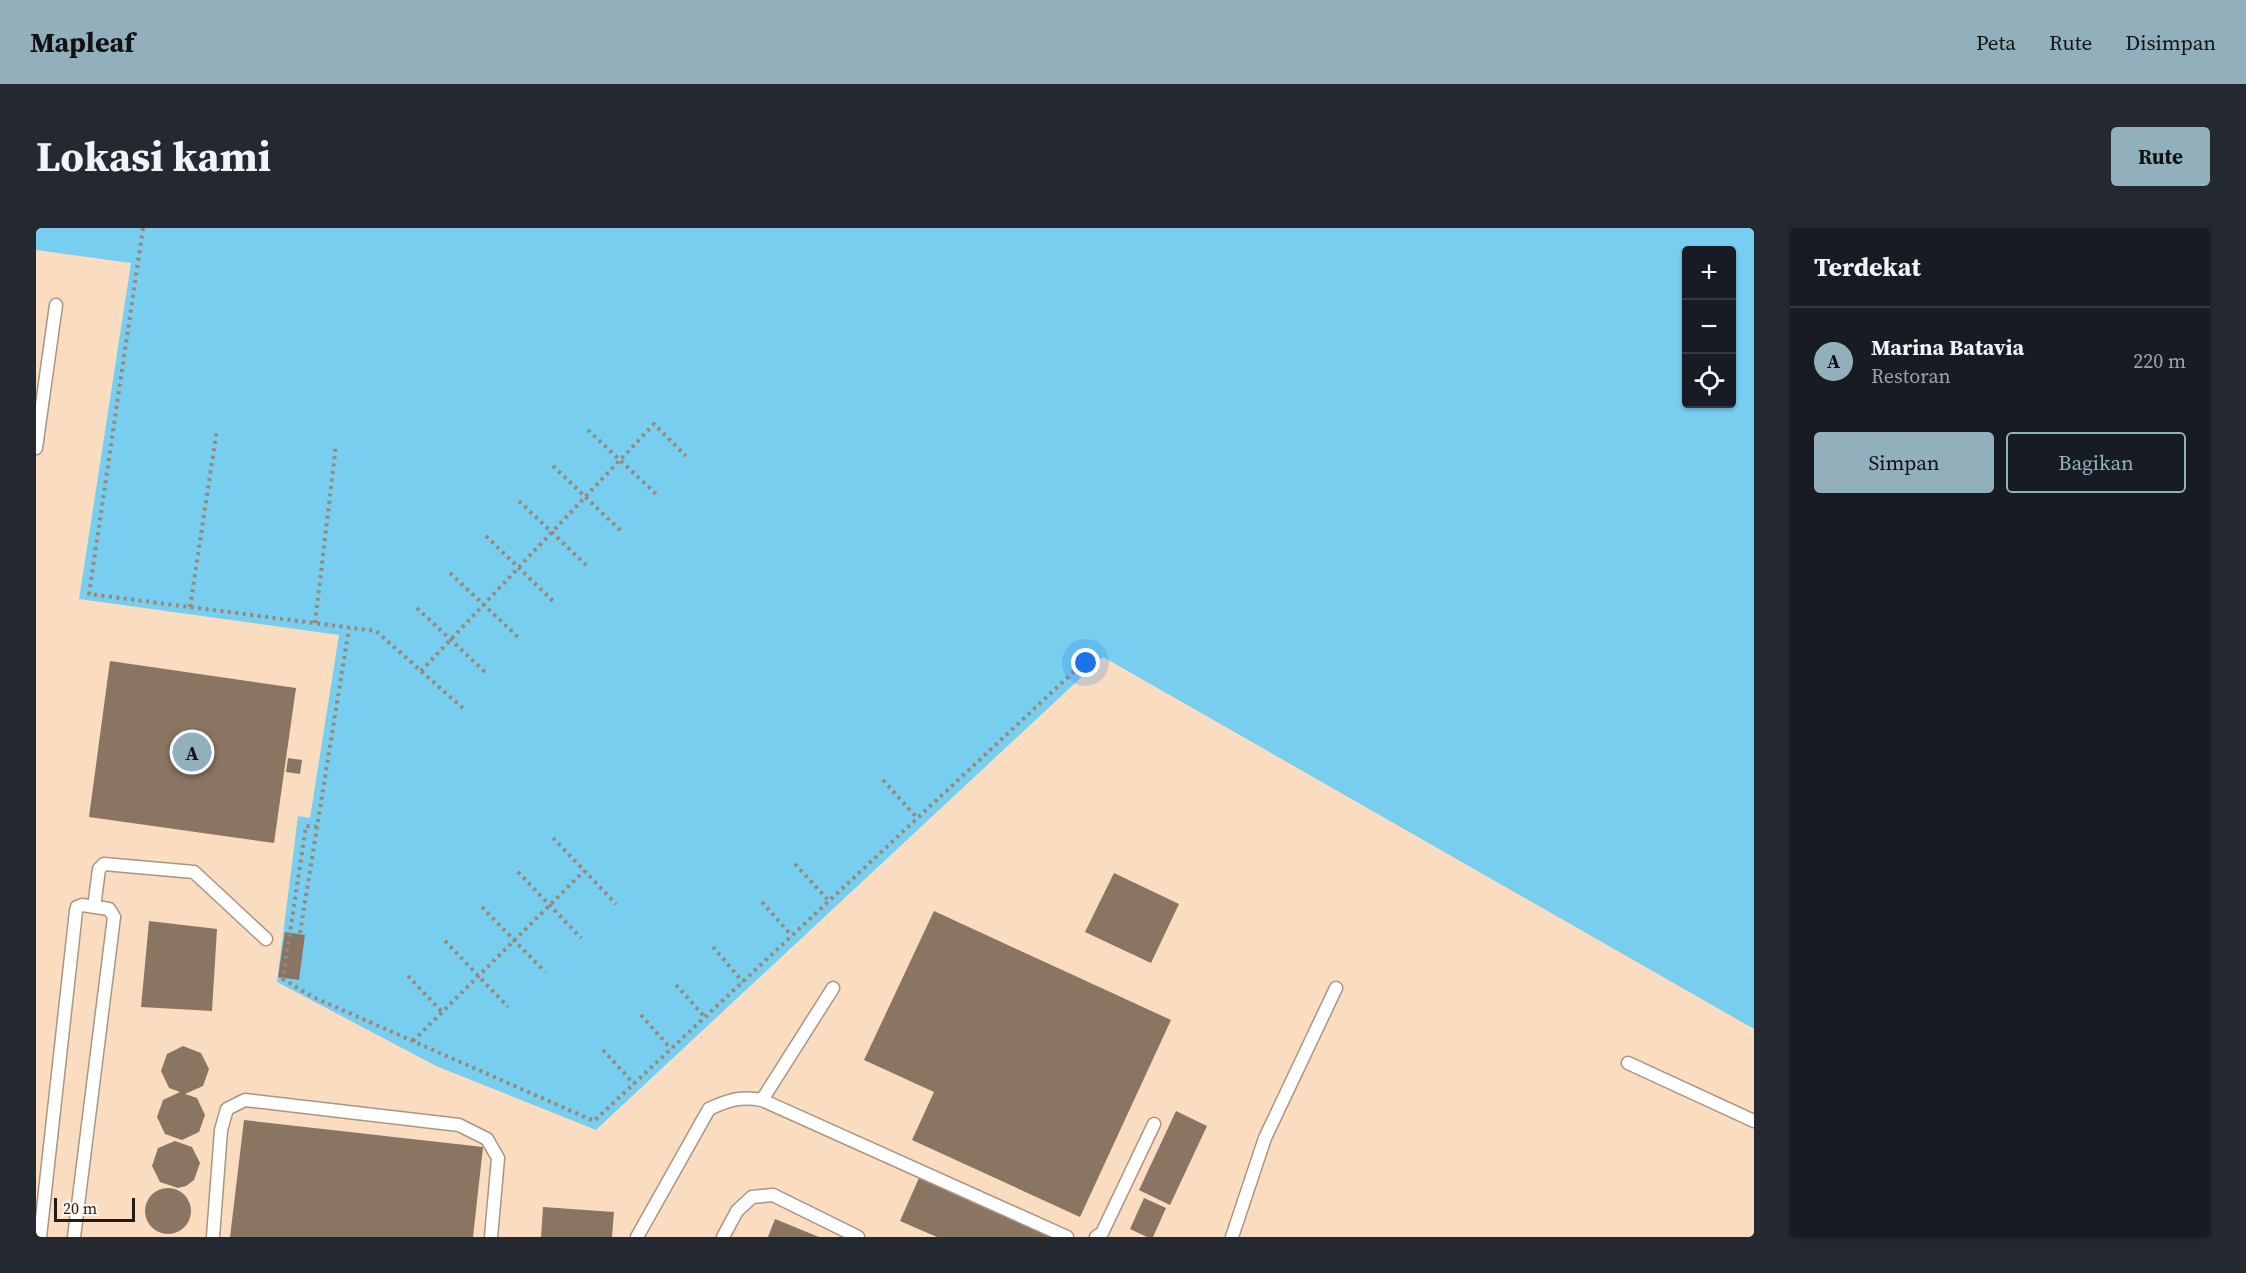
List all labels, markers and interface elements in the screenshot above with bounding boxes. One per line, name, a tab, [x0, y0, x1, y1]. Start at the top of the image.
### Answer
text: Mapleaf	[30, 23, 134, 61]
text: Peta	[1976, 28, 2016, 57]
text: Rute	[2049, 28, 2092, 57]
text: Disimpan	[2125, 28, 2216, 57]
text: Lokasi kami	[36, 127, 271, 185]
button: Rute	[2111, 127, 2210, 186]
map controls	[1682, 246, 1736, 408]
button: +	[1682, 246, 1736, 300]
text: Terdekat	[1814, 249, 1921, 285]
button: −	[1682, 300, 1736, 354]
text: Marina Batavia	[1871, 332, 2024, 362]
text: A	[1827, 347, 1840, 375]
text: 220 m	[2133, 347, 2186, 375]
button: locate	[1682, 354, 1736, 408]
text: Restoran	[1871, 362, 1951, 390]
button: Simpan	[1814, 432, 1994, 493]
button: Bagikan	[2006, 432, 2186, 493]
your location	[1071, 648, 1100, 677]
pin: A	[172, 730, 212, 774]
scale bar	[54, 1195, 135, 1222]
text: 20 m	[63, 1197, 97, 1219]

